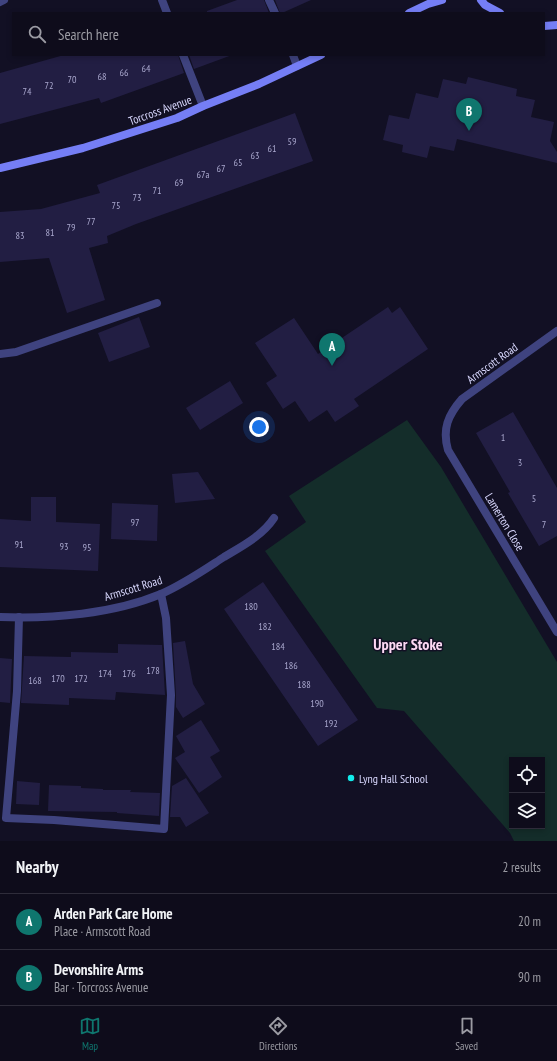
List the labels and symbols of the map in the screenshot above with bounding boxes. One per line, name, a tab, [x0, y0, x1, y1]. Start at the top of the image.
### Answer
house number: 64	[142, 62, 151, 75]
house number: 66	[120, 66, 129, 79]
house number: 68	[98, 70, 107, 83]
house number: 70	[68, 73, 77, 86]
house number: 72	[45, 79, 54, 92]
house number: 74	[23, 85, 32, 98]
street label: Torcross Avenue	[126, 92, 194, 128]
pin: B	[456, 98, 482, 131]
house number: 59	[288, 135, 297, 148]
house number: 61	[268, 142, 277, 155]
house number: 63	[251, 149, 260, 162]
house number: 65	[234, 156, 243, 169]
house number: 67	[217, 162, 226, 175]
house number: 67a	[197, 168, 209, 181]
house number: 69	[175, 176, 184, 189]
house number: 71	[153, 184, 162, 197]
house number: 73	[133, 191, 142, 204]
house number: 75	[112, 199, 121, 212]
house number: 77	[87, 215, 96, 228]
house number: 79	[67, 221, 76, 234]
house number: 81	[46, 226, 55, 239]
house number: 83	[16, 229, 25, 242]
pin: A	[319, 333, 345, 366]
street label: Armscott Road	[463, 339, 521, 387]
your location	[249, 417, 269, 437]
house number: 1	[501, 431, 505, 444]
house number: 3	[518, 456, 522, 469]
street label: Lamerton Close	[482, 490, 528, 554]
house number: 5	[532, 492, 536, 505]
house number: 97	[131, 516, 140, 529]
house number: 7	[542, 518, 546, 531]
house number: 91	[15, 538, 24, 551]
house number: 93	[60, 540, 69, 553]
house number: 95	[83, 541, 92, 554]
street label: Armscott Road	[102, 572, 164, 604]
house number: 180	[244, 600, 258, 613]
house number: 182	[258, 620, 272, 633]
district label: Upper Stoke	[373, 634, 443, 654]
house number: 184	[271, 640, 285, 653]
house number: 186	[284, 659, 298, 672]
house number: 178	[146, 664, 160, 677]
house number: 174	[98, 667, 112, 680]
house number: 176	[122, 667, 136, 680]
house number: 170	[51, 672, 65, 685]
house number: 172	[74, 672, 88, 685]
house number: 168	[28, 674, 42, 687]
house number: 188	[297, 678, 311, 691]
house number: 190	[310, 697, 324, 710]
house number: 192	[324, 717, 338, 730]
place label: Lyng Hall School	[359, 771, 428, 786]
marker: Lyng Hall School	[346, 773, 356, 783]

